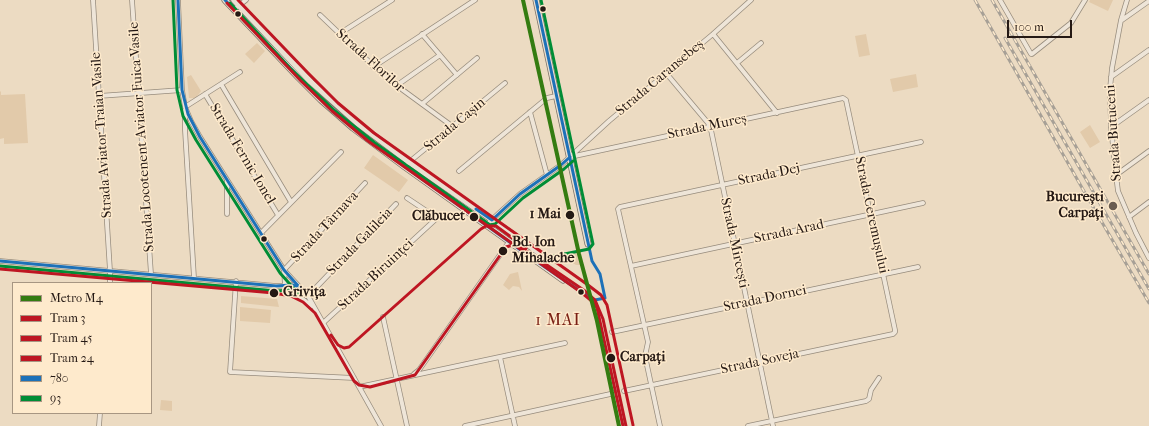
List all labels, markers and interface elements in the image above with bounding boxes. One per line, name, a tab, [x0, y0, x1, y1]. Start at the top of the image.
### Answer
unlabelled marker	[538, 4, 548, 14]
unlabelled marker	[233, 9, 243, 19]
scale bar	[1009, 12, 1074, 38]
text: 100 m	[1014, 20, 1044, 34]
street label: Strada Locotenent Aviator Fuica Vasile	[126, 21, 158, 253]
street label: Strada Florilor	[332, 26, 408, 96]
street label: Strada Caransebeș	[613, 36, 707, 120]
street label: Strada Aviator Traian Vasile	[88, 51, 116, 219]
street label: Strada Butuceni	[1102, 84, 1126, 182]
street label: Strada Cașin	[421, 94, 489, 156]
street label: Strada Fernic Ionel	[205, 101, 279, 207]
street label: Strada Mureș	[666, 110, 748, 144]
street label: Strada Ceremușului	[850, 155, 892, 275]
street label: Strada Dej	[736, 160, 802, 190]
street label: Strada Târnava	[288, 188, 362, 266]
place label: București Carpați	[1046, 190, 1104, 222]
street label: Strada Mircești	[716, 196, 752, 290]
marker: București Carpați	[1107, 200, 1119, 212]
street label: Strada Galileia	[324, 205, 396, 279]
place label: 1 Mai	[530, 207, 561, 223]
place label: Clăbucet	[412, 209, 465, 225]
marker: 1 Mai	[564, 209, 576, 221]
marker: Clăbucet	[468, 211, 480, 223]
street label: Strada Arad	[753, 216, 825, 248]
unlabelled marker	[259, 234, 269, 244]
place label: Bd. Ion Mihalache	[512, 235, 574, 268]
street label: Strada Biruinței	[335, 236, 417, 314]
marker: Bd. Ion Mihalache	[497, 245, 509, 257]
legend	[12, 282, 152, 414]
street label: Strada Dornei	[722, 282, 808, 316]
place label: Grivița	[283, 285, 325, 301]
marker: Grivița	[268, 287, 280, 299]
unlabelled marker	[576, 287, 586, 297]
text: Metro M4	[50, 291, 103, 305]
text: Tram 3	[50, 311, 85, 325]
district label: 1 MAI	[535, 311, 581, 331]
text: Tram 45	[50, 331, 92, 345]
street label: Strada Soveja	[719, 346, 801, 378]
place label: Carpați	[620, 350, 665, 366]
text: Tram 24	[50, 351, 94, 365]
marker: Carpați	[605, 352, 617, 364]
text: 780	[50, 371, 68, 385]
text: 93	[50, 391, 61, 405]

